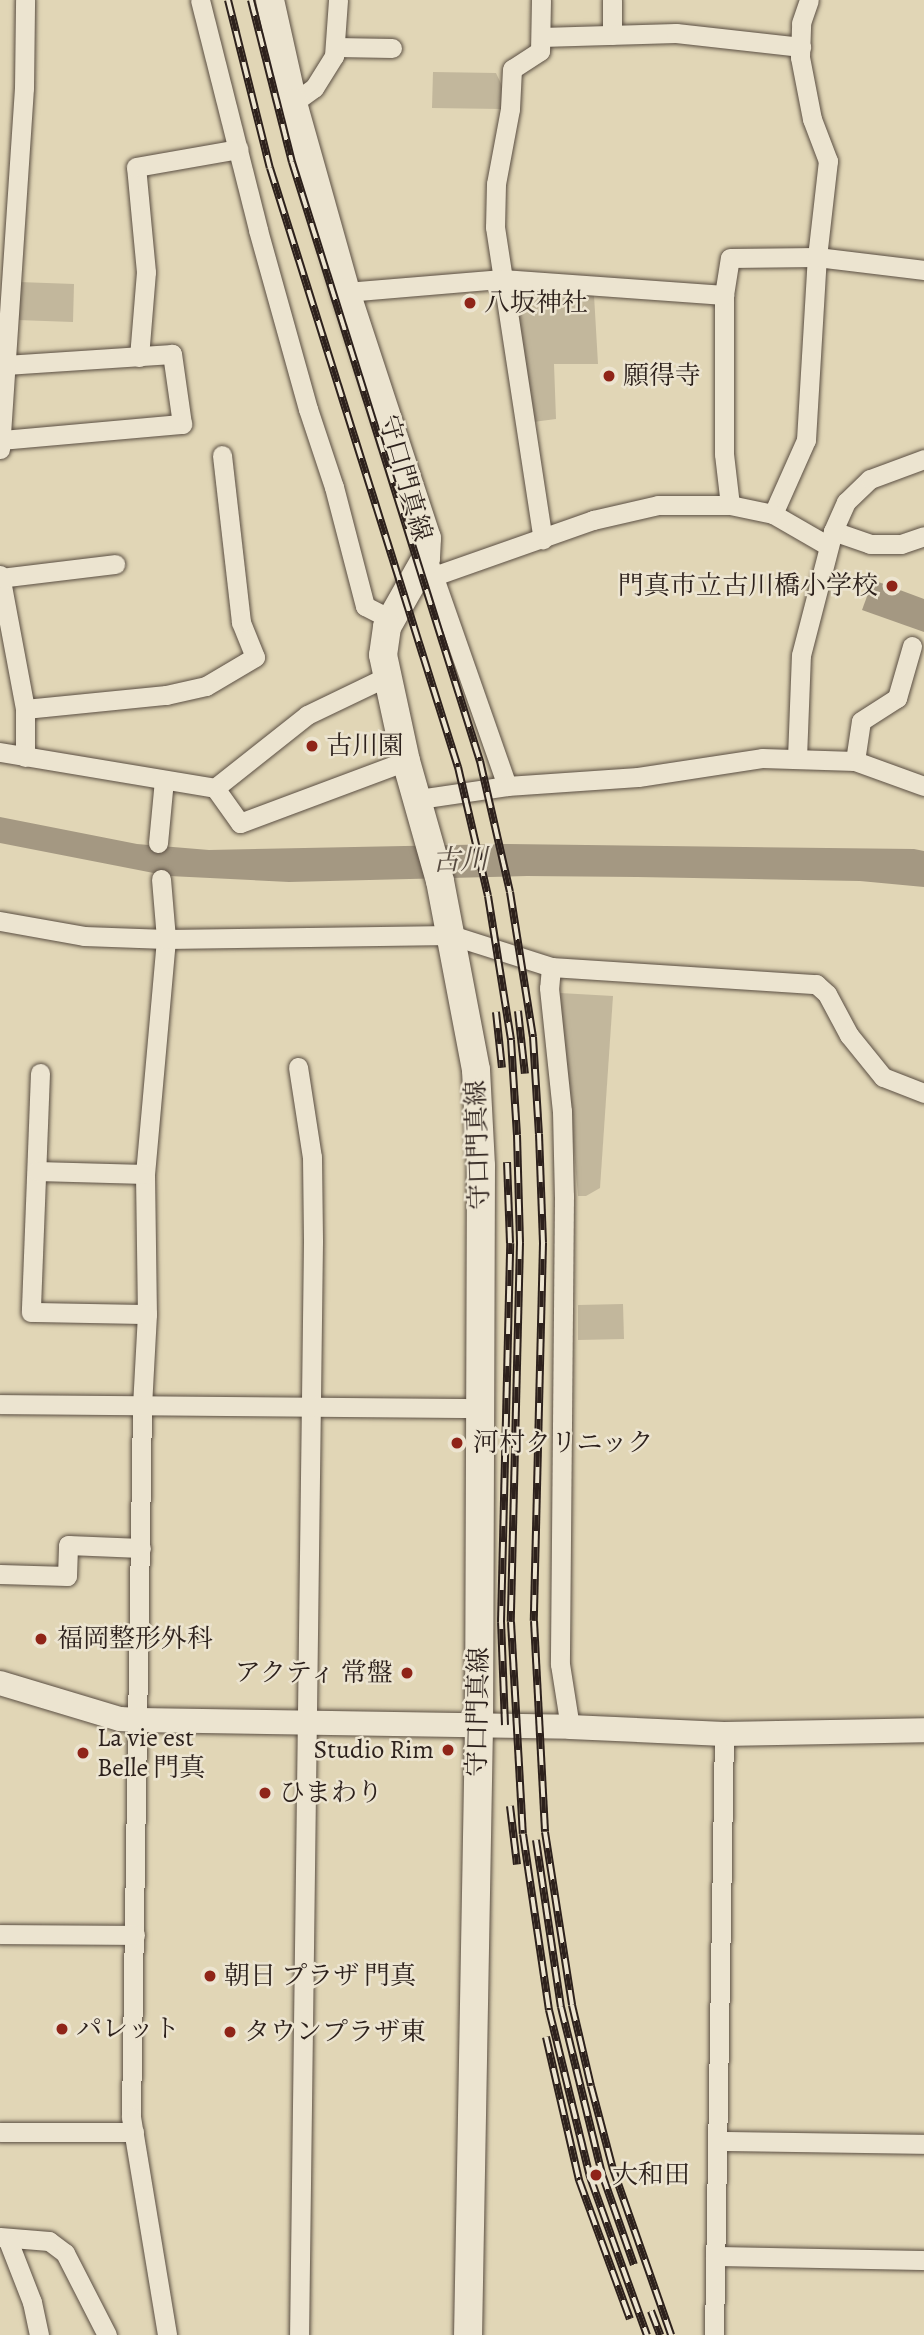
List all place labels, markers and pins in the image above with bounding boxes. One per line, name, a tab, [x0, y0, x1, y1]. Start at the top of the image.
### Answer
place label: 八坂神社	[484, 287, 588, 319]
marker: 八坂神社	[462, 295, 478, 311]
place label: 願得寺	[623, 360, 701, 392]
marker: 願得寺	[601, 368, 617, 384]
place label: 門真市立古川橋小学校	[618, 570, 878, 602]
marker: 門真市立古川橋小学校	[884, 578, 900, 594]
place label: 古川園	[326, 730, 404, 762]
marker: 古川園	[304, 738, 320, 754]
place label: 河村クリニック	[473, 1427, 655, 1459]
marker: 河村クリニック	[447, 1433, 467, 1453]
place label: 福岡整形外科	[57, 1623, 213, 1655]
marker: 福岡整形外科	[31, 1629, 51, 1649]
place label: アクティ 常盤	[232, 1657, 393, 1689]
marker: アクティ 常盤	[399, 1665, 415, 1681]
place label: La vie est Belle 門真	[97, 1722, 205, 1784]
place label: Studio Rim	[314, 1734, 434, 1766]
marker: Studio Rim	[440, 1742, 456, 1758]
marker: La vie est Belle 門真	[75, 1745, 91, 1761]
place label: ひまわり	[279, 1777, 383, 1809]
marker: ひまわり	[257, 1785, 273, 1801]
place label: 朝日 プラザ 門真	[224, 1960, 416, 1992]
marker: 朝日 プラザ 門真	[202, 1968, 218, 1984]
place label: パレット	[76, 2013, 180, 2045]
place label: タウンプラザ東	[244, 2016, 426, 2048]
marker: パレット	[54, 2021, 70, 2037]
marker: タウンプラザ東	[222, 2024, 238, 2040]
place label: 大和田	[612, 2159, 690, 2191]
marker: 大和田	[586, 2165, 606, 2185]

